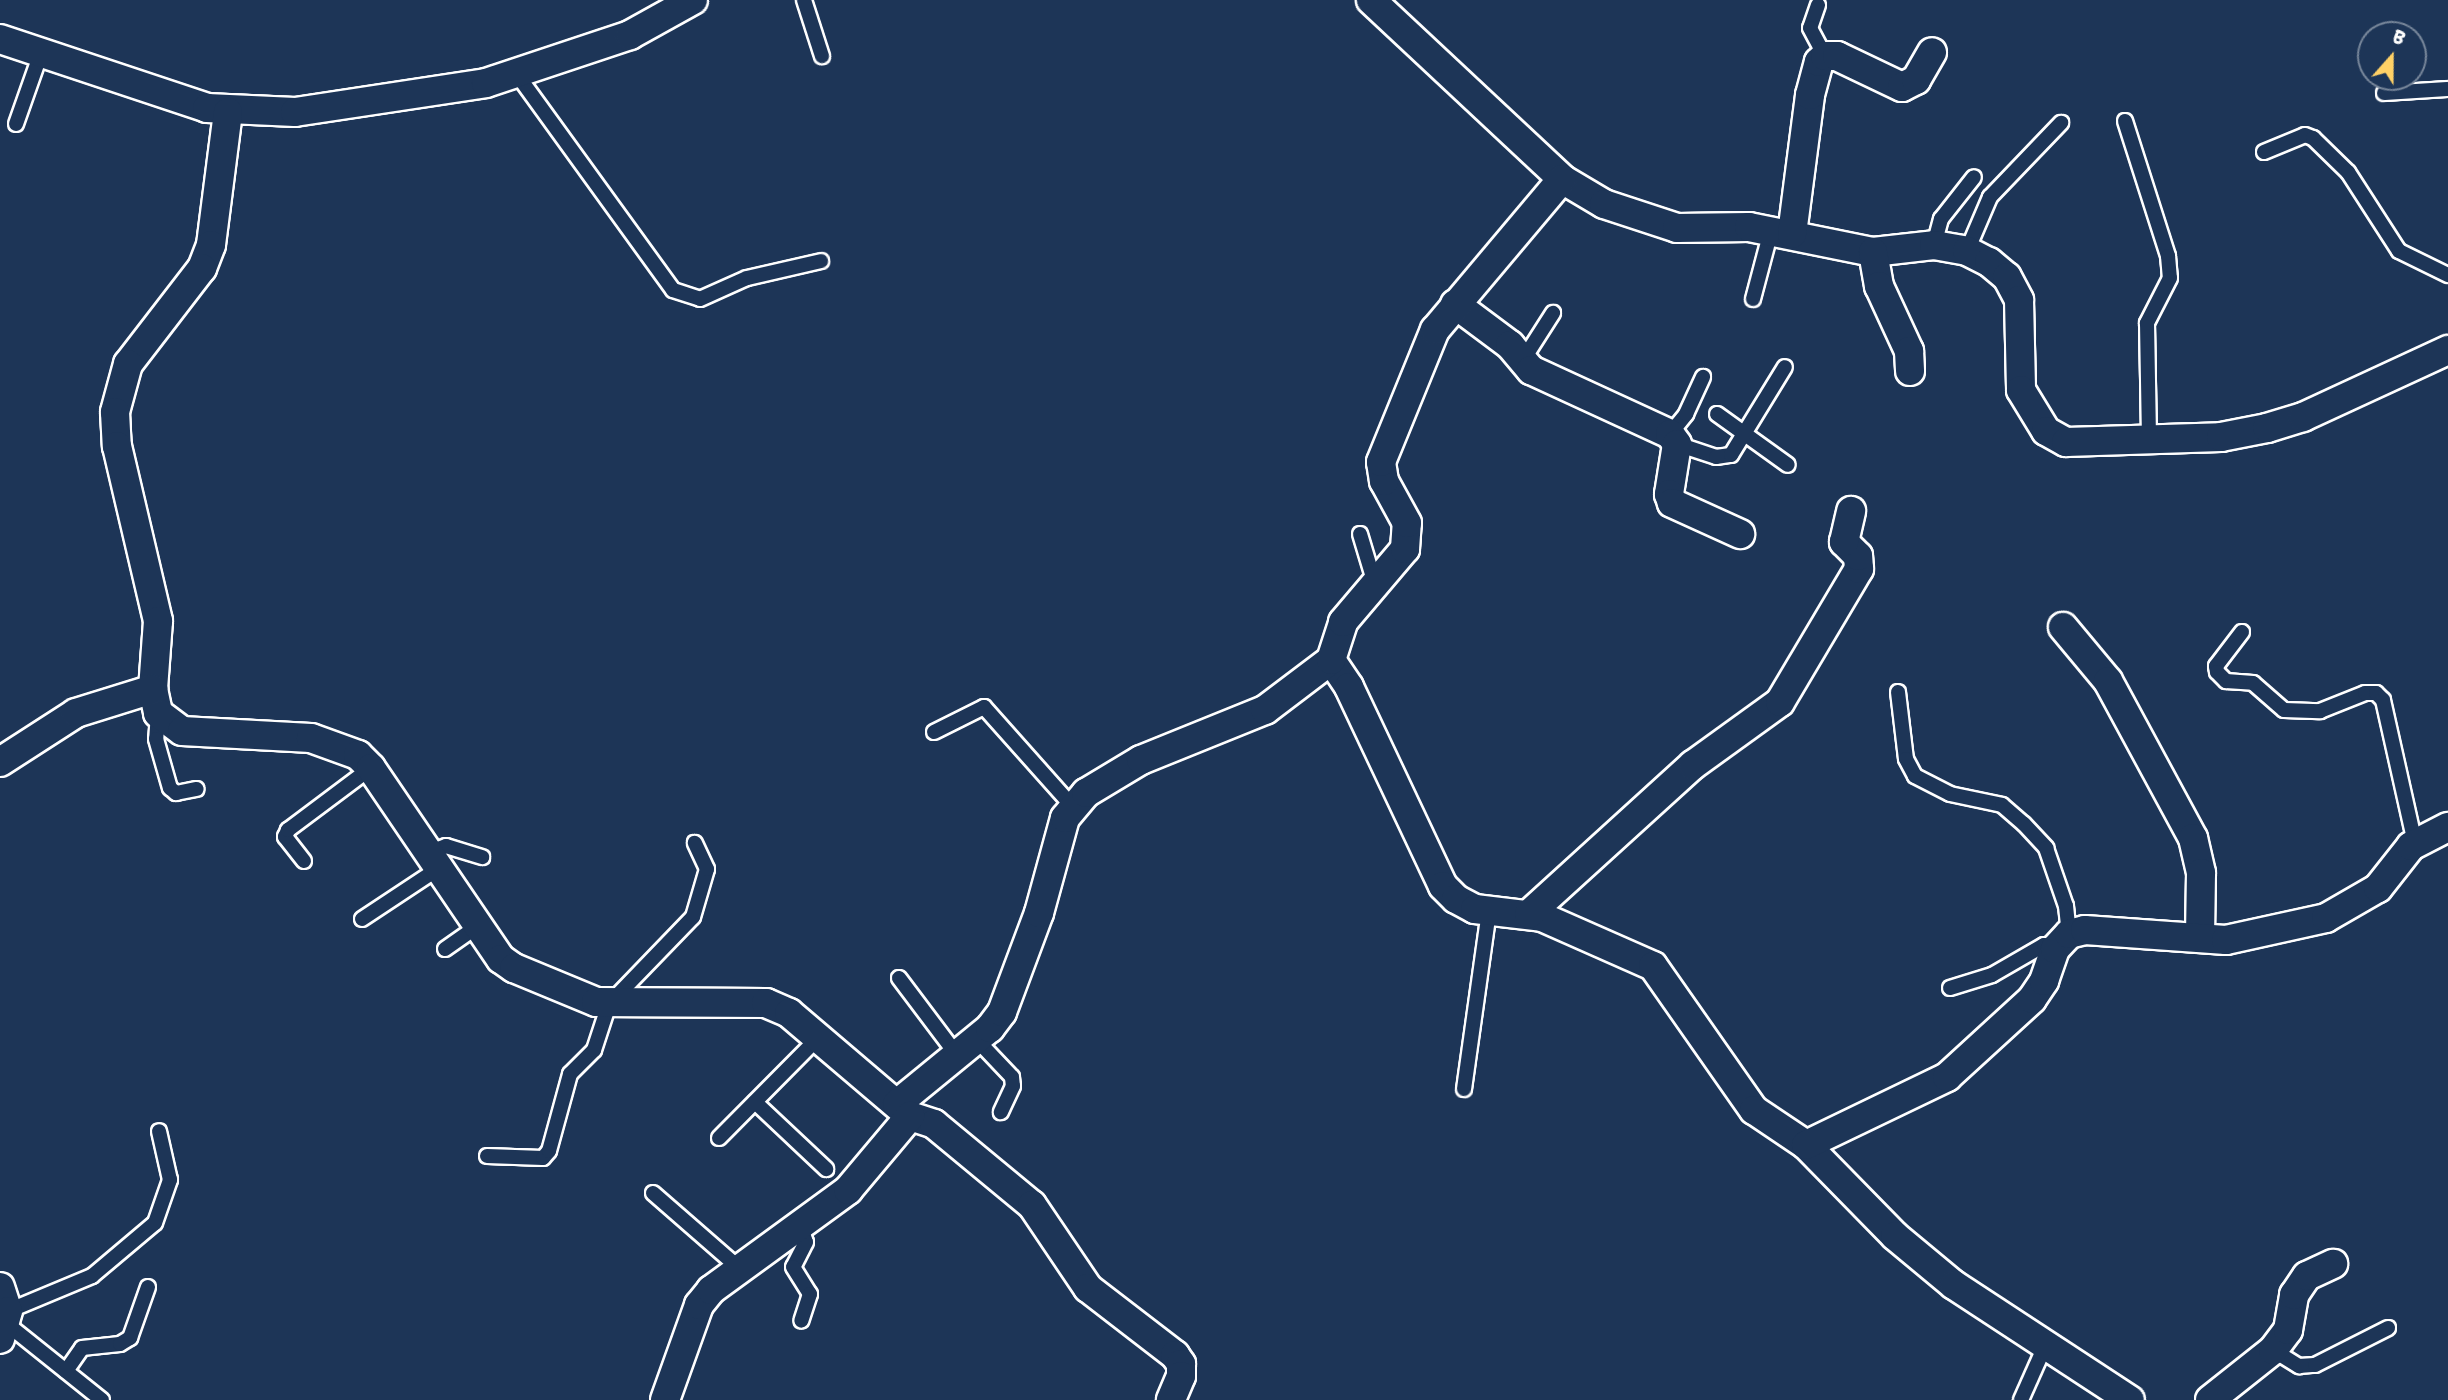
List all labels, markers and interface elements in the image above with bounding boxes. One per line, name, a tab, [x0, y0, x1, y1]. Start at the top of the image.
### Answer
north arrow	[2357, 21, 2427, 91]
text: B	[2389, 24, 2409, 52]

